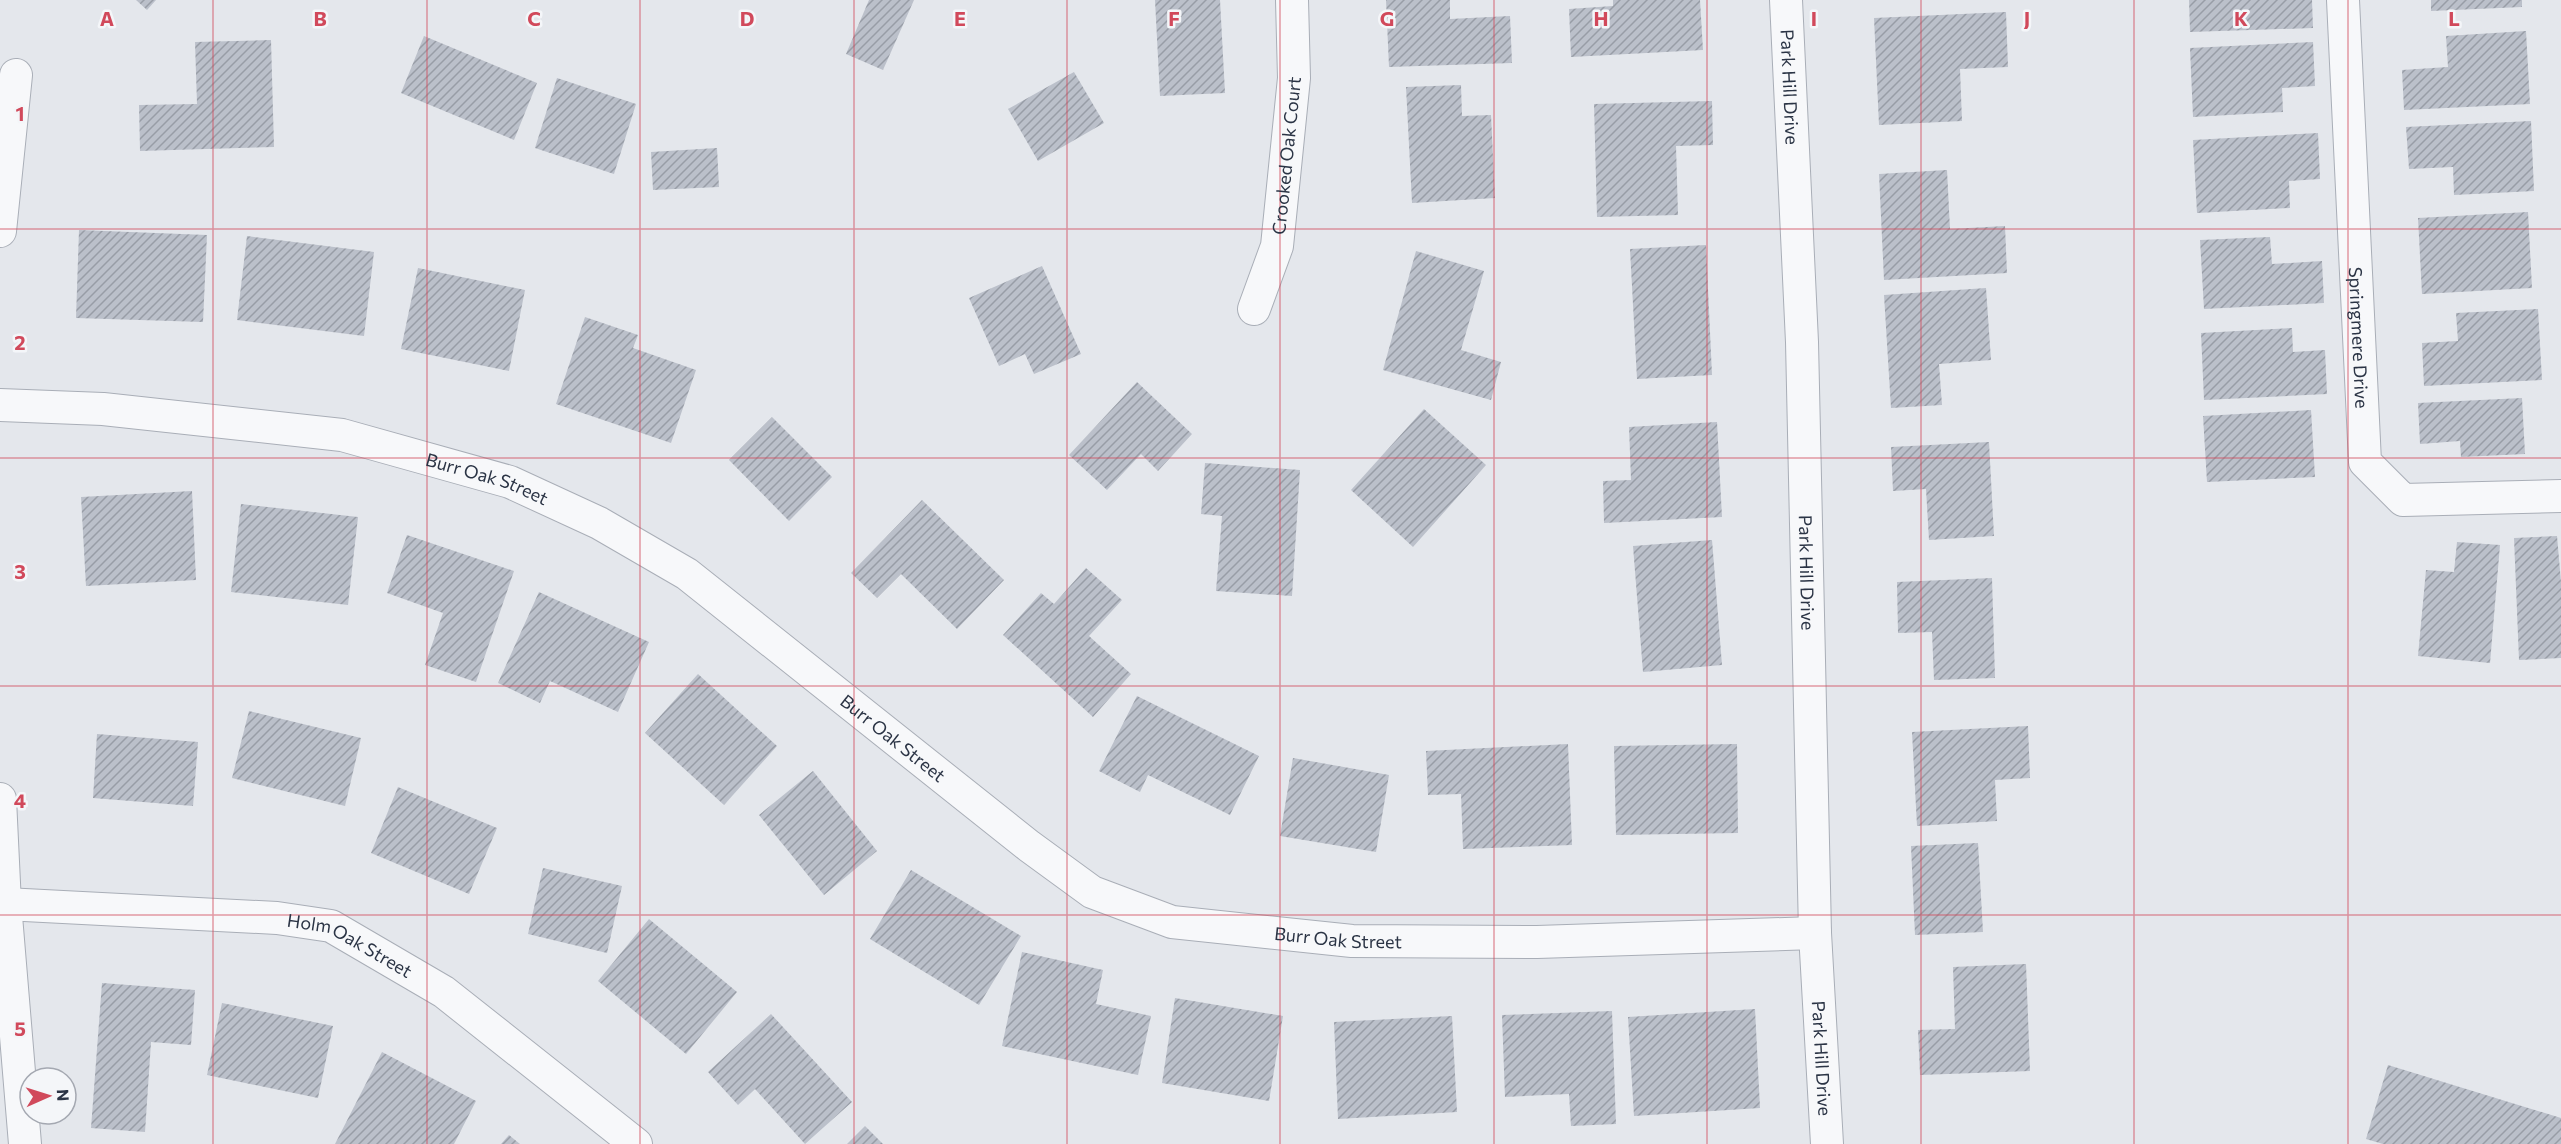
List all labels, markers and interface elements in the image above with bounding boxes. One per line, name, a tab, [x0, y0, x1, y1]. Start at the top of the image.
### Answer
text: A	[100, 6, 114, 30]
text: B	[313, 6, 327, 30]
text: C	[527, 6, 541, 30]
text: D	[740, 6, 754, 30]
text: E	[954, 6, 966, 30]
text: F	[1168, 6, 1180, 30]
text: G	[1380, 6, 1394, 30]
text: H	[1594, 6, 1609, 30]
text: I	[1811, 6, 1817, 30]
text: J	[2024, 6, 2030, 30]
text: K	[2234, 6, 2248, 30]
text: L	[2448, 6, 2460, 30]
street label: Park Hill Drive	[1776, 29, 1804, 145]
street label: Crooked Oak Court	[1267, 76, 1305, 236]
text: 1	[15, 101, 25, 125]
street label: Springmere Drive	[2345, 266, 2373, 409]
text: 2	[14, 330, 26, 354]
street label: Burr Oak Street	[423, 448, 552, 509]
street label: Park Hill Drive	[1795, 515, 1819, 631]
text: 3	[14, 559, 26, 583]
street label: Burr Oak Street	[836, 690, 950, 786]
text: 4	[14, 788, 26, 812]
street label: Holm Oak Street	[286, 909, 416, 982]
street label: Burr Oak Street	[1273, 922, 1402, 952]
street label: Park Hill Drive	[1808, 1000, 1836, 1117]
text: 5	[14, 1016, 26, 1040]
north arrow	[18, 1066, 78, 1126]
text: N	[54, 1089, 73, 1102]

